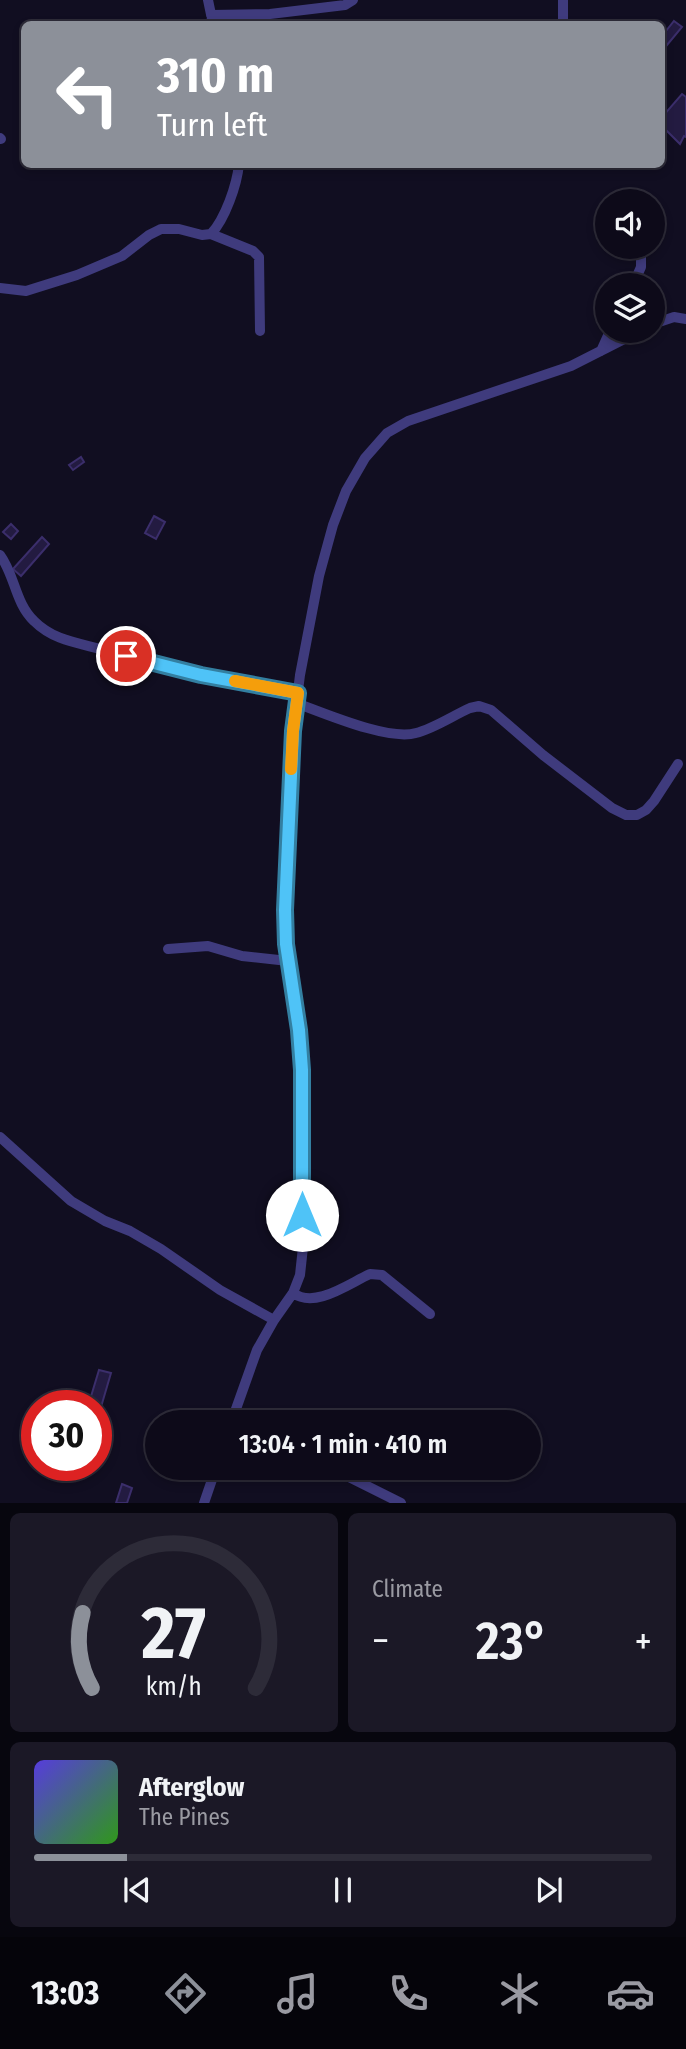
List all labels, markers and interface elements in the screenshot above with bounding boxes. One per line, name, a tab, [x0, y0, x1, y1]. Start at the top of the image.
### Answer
text: 310 m	[157, 46, 274, 105]
icon: left	[42, 49, 133, 140]
text: Turn left	[157, 106, 267, 144]
map controls	[595, 189, 665, 343]
button: sound	[595, 189, 665, 259]
button: layers	[595, 273, 665, 343]
pin	[96, 626, 156, 686]
icon: arrive	[107, 637, 145, 675]
position arrow	[265, 1178, 339, 1252]
speed limit sign: 30	[21, 1390, 112, 1481]
text: 13:04 · 1 min · 410 m	[239, 1429, 447, 1460]
text: Climate	[372, 1575, 443, 1603]
text: 27	[141, 1591, 206, 1678]
text: 23°	[476, 1610, 548, 1673]
text: −	[372, 1618, 389, 1664]
text: +	[635, 1618, 652, 1664]
text: km/h	[146, 1672, 202, 1702]
text: Afterglow	[139, 1772, 244, 1803]
text: The Pines	[139, 1803, 230, 1831]
icon: previous	[118, 1871, 156, 1909]
icon: pause	[324, 1871, 362, 1909]
icon: next	[530, 1871, 568, 1909]
icon: directions	[161, 1969, 210, 2018]
icon: music	[273, 1969, 322, 2018]
icon: phone	[384, 1969, 433, 2018]
icon: climate	[495, 1969, 544, 2018]
icon: car	[606, 1969, 655, 2018]
text: 13:03	[31, 1974, 99, 2012]

